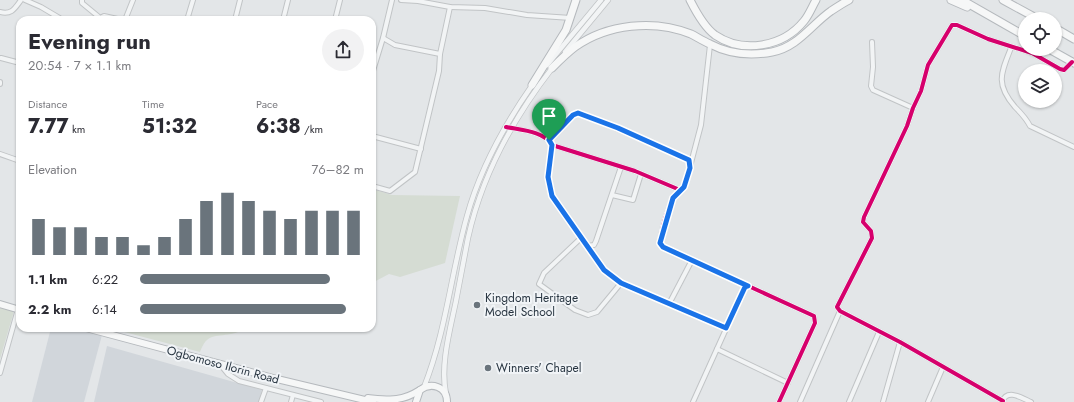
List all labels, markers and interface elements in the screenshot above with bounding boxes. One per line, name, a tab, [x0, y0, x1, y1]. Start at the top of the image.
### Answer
map controls	[1018, 12, 1062, 108]
button: locate	[1018, 12, 1062, 56]
text: Evening run	[28, 25, 151, 57]
button: share	[322, 29, 364, 71]
text: 20:54 · 7 × 1.1 km	[28, 56, 131, 75]
button: layers	[1018, 64, 1062, 108]
text: Distance	[28, 96, 67, 112]
text: Time	[142, 96, 164, 112]
text: Pace	[256, 96, 278, 112]
pin	[532, 99, 566, 140]
icon: arrive	[538, 105, 560, 127]
text: 7.77	[28, 112, 69, 141]
text: 51:32	[142, 112, 197, 141]
text: 6:38	[256, 112, 301, 141]
text: km	[69, 121, 85, 137]
text: /km	[301, 121, 323, 137]
text: Elevation	[28, 160, 77, 179]
text: 76–82 m	[312, 160, 364, 179]
text: 1.1 km	[28, 270, 67, 289]
text: 6:22	[92, 270, 118, 289]
place label: Kingdom Heritage Model School	[485, 289, 578, 321]
text: 2.2 km	[28, 300, 71, 319]
text: 6:14	[92, 300, 117, 319]
marker: Kingdom Heritage Model School	[472, 300, 482, 310]
street label: Ogbomoso Ilorin Road	[165, 341, 281, 389]
place label: Winners' Chapel	[496, 359, 581, 377]
marker: Winners' Chapel	[483, 363, 493, 373]

